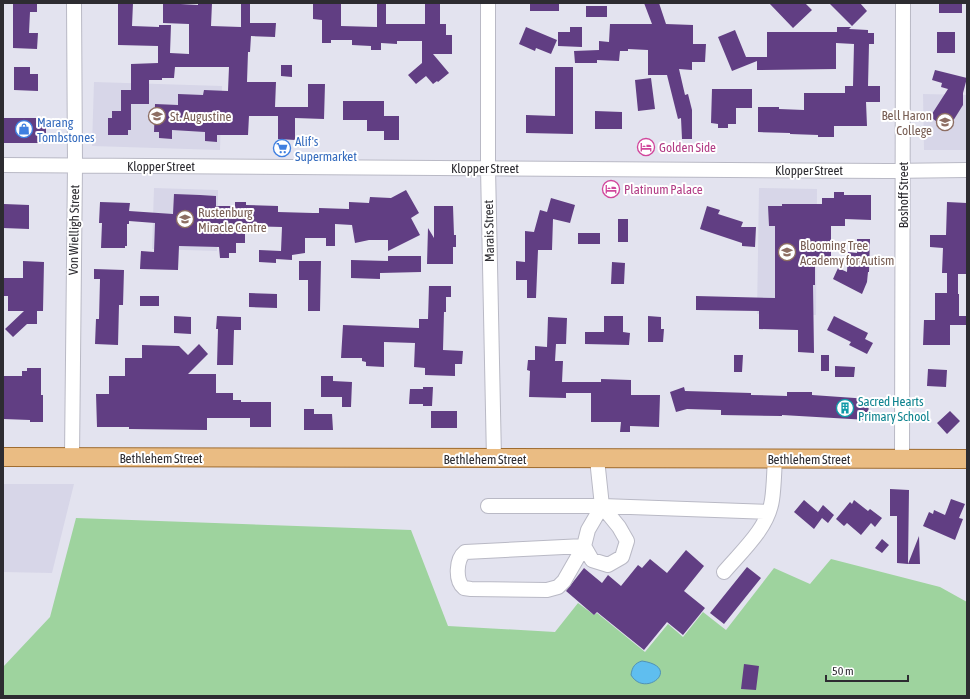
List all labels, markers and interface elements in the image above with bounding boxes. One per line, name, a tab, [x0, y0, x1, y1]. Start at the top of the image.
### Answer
school or university icon: St. Augustine	[147, 106, 167, 126]
place label: Bell Haron College	[881, 108, 932, 138]
place label: St. Augustine	[170, 109, 231, 124]
school or university icon: Bell Haron College	[935, 112, 955, 132]
place label: Marang Tombstones	[37, 115, 95, 145]
shop icon: Marang Tombstones	[14, 119, 34, 139]
place label: Alif's Supermarket	[295, 134, 357, 164]
hotel icon: Golden Side	[636, 137, 656, 157]
supermarket icon: Alif's Supermarket	[272, 138, 292, 158]
place label: Golden Side	[659, 140, 716, 155]
street label: Klopper Street	[127, 159, 195, 174]
street label: Klopper Street	[451, 161, 519, 176]
street label: Boshoff Street	[896, 161, 911, 228]
street label: Klopper Street	[775, 163, 843, 178]
hotel icon: Platinum Palace	[601, 179, 621, 199]
place label: Platinum Palace	[624, 182, 703, 197]
street label: Von Wielligh Street	[66, 184, 82, 275]
street label: Marais Street	[481, 199, 497, 262]
place label: Rustenburg Miracle Centre	[198, 205, 267, 235]
school or university icon: Rustenburg Miracle Centre	[175, 209, 195, 229]
place label: Blooming Tree Academy for Autism	[800, 238, 894, 268]
school or university icon: Blooming Tree Academy for Autism	[777, 242, 797, 262]
place label: Sacred Hearts Primary School	[858, 394, 930, 424]
building icon: Sacred Hearts Primary School	[835, 398, 855, 418]
street label: Bethlehem Street	[119, 451, 203, 466]
street label: Bethlehem Street	[443, 452, 527, 467]
street label: Bethlehem Street	[767, 452, 851, 467]
scale bar	[826, 657, 908, 683]
text: 50 m	[832, 664, 854, 678]

